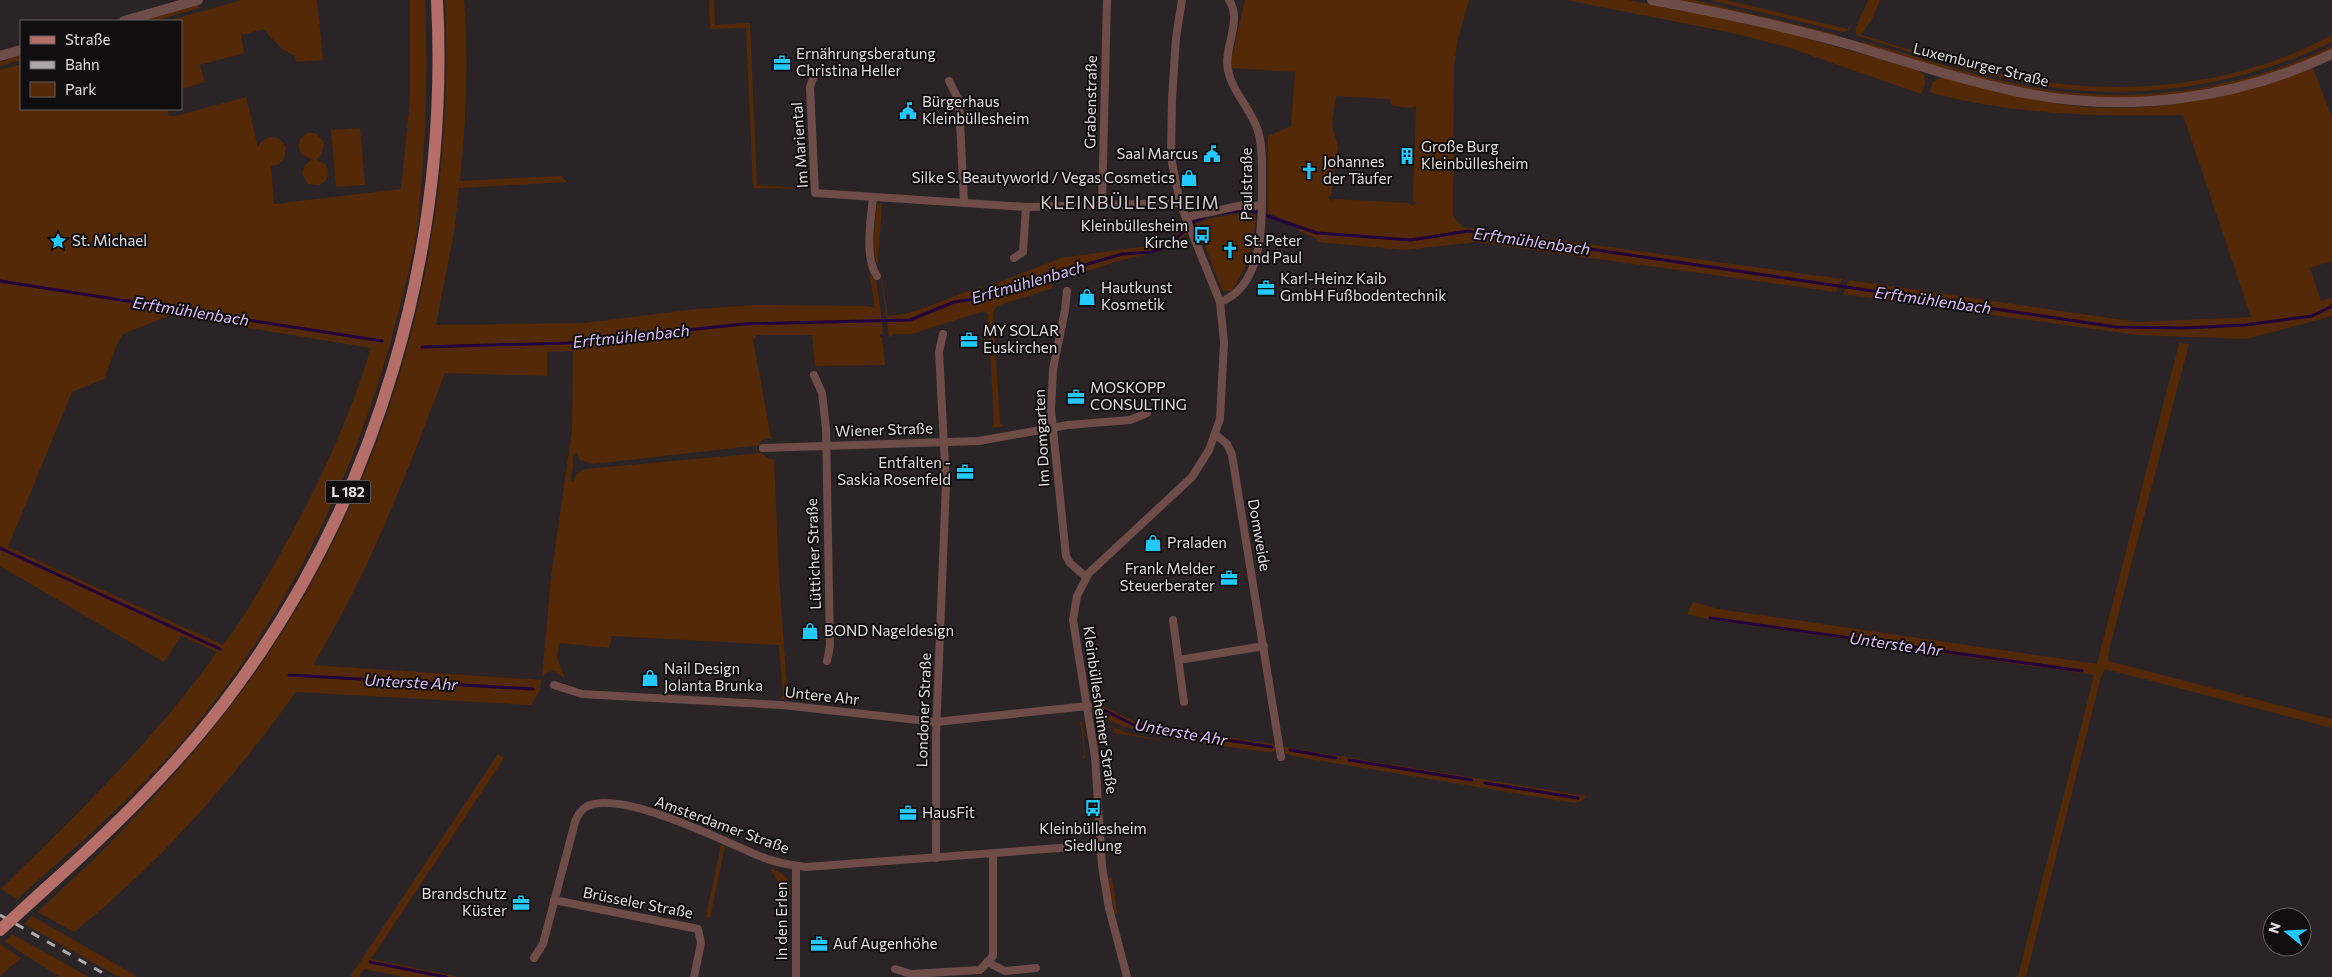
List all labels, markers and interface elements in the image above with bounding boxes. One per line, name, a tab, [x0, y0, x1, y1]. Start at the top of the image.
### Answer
legend	[20, 20, 182, 110]
text: Straße	[65, 30, 111, 48]
street label: Luxemburger Straße	[1912, 38, 2051, 90]
place label: Ernährungsberatung Christina Heller	[796, 44, 936, 79]
office icon: Ernährungsberatung Christina Heller	[772, 53, 792, 73]
text: Bahn	[65, 55, 100, 73]
street label: Grabenstraße	[1080, 55, 1100, 149]
text: Park	[65, 80, 96, 98]
place label: Bürgerhaus Kleinbüllesheim	[922, 92, 1029, 127]
street label: Im Mariental	[787, 101, 811, 189]
public building icon: Bürgerhaus Kleinbüllesheim	[898, 101, 918, 121]
place label: Große Burg Kleinbüllesheim	[1421, 137, 1528, 172]
place label: Saal Marcus	[1116, 144, 1198, 162]
public building icon: Saal Marcus	[1202, 144, 1222, 164]
building icon: Große Burg Kleinbüllesheim	[1397, 146, 1417, 166]
street label: Paulstraße	[1237, 147, 1255, 221]
place label: Johannes der Täufer	[1323, 152, 1392, 187]
church icon: Johannes der Täufer	[1299, 161, 1319, 181]
place label: Silke S. Beautyworld / Vegas Cosmetics	[912, 168, 1175, 186]
shop icon: Silke S. Beautyworld / Vegas Cosmetics	[1179, 168, 1199, 188]
district label: KLEINBÜLLESHEIM	[1040, 191, 1220, 213]
place label: Kleinbüllesheim Kirche	[1081, 216, 1188, 251]
water label: Erftmühlenbach	[1473, 223, 1592, 258]
bus stop icon: Kleinbüllesheim Kirche	[1192, 225, 1212, 245]
place icon: St. Michael	[48, 231, 68, 251]
place label: St. Michael	[72, 231, 147, 249]
place label: St. Peter und Paul	[1244, 231, 1302, 266]
church icon: St. Peter und Paul	[1220, 240, 1240, 260]
water label: Erftmühlenbach	[969, 256, 1087, 307]
place label: Karl-Heinz Kaib GmbH Fußbodentechnik	[1280, 269, 1446, 304]
place label: Hautkunst Kosmetik	[1101, 278, 1173, 313]
office icon: Karl-Heinz Kaib GmbH Fußbodentechnik	[1256, 278, 1276, 298]
water label: Erftmühlenbach	[1874, 282, 1993, 317]
shop icon: Hautkunst Kosmetik	[1077, 287, 1097, 307]
water label: Erftmühlenbach	[132, 292, 251, 329]
water label: Erftmühlenbach	[572, 320, 690, 351]
place label: MY SOLAR Euskirchen	[983, 321, 1059, 356]
office icon: MY SOLAR Euskirchen	[959, 330, 979, 350]
place label: MOSKOPP CONSULTING	[1090, 378, 1187, 413]
office icon: MOSKOPP CONSULTING	[1066, 387, 1086, 407]
street label: Im Domgarten	[1029, 389, 1053, 487]
street label: Wiener Straße	[835, 418, 933, 440]
place label: Entfalten - Saskia Rosenfeld	[837, 453, 951, 488]
office icon: Entfalten - Saskia Rosenfeld	[955, 462, 975, 482]
road number: L 182	[326, 481, 370, 504]
street label: Domweide	[1245, 497, 1275, 572]
street label: Lütticher Straße	[802, 498, 824, 610]
shop icon: Praladen	[1143, 533, 1163, 553]
place label: Praladen	[1167, 533, 1227, 551]
place label: Frank Melder Steuerberater	[1120, 559, 1215, 594]
office icon: Frank Melder Steuerberater	[1219, 568, 1239, 588]
shop icon: BOND Nageldesign	[800, 621, 820, 641]
place label: BOND Nageldesign	[824, 621, 954, 639]
street label: Kleinbüllesheimer Straße	[1080, 625, 1122, 795]
water label: Unterste Ahr	[1848, 628, 1944, 660]
street label: Londoner Straße	[912, 652, 934, 768]
place label: Nail Design Jolanta Brunka	[664, 659, 763, 694]
shop icon: Nail Design Jolanta Brunka	[640, 668, 660, 688]
water label: Unterste Ahr	[364, 670, 459, 693]
street label: Untere Ahr	[784, 682, 860, 708]
water label: Unterste Ahr	[1133, 714, 1229, 749]
street label: Amsterdamer Straße	[653, 791, 792, 857]
bus stop icon: Kleinbüllesheim Siedlung	[1083, 798, 1103, 818]
office icon: HausFit	[898, 803, 918, 823]
place label: HausFit	[922, 803, 975, 821]
place label: Kleinbüllesheim Siedlung	[1039, 819, 1147, 854]
street label: In den Erlen	[772, 882, 790, 960]
street label: Brüsseler Straße	[582, 883, 695, 922]
place label: Brandschutz Küster	[422, 884, 507, 919]
office icon: Brandschutz Küster	[511, 893, 531, 913]
north arrow	[2262, 907, 2312, 957]
text: N	[2264, 920, 2284, 935]
office icon: Auf Augenhöhe	[809, 934, 829, 954]
place label: Auf Augenhöhe	[833, 934, 938, 952]

